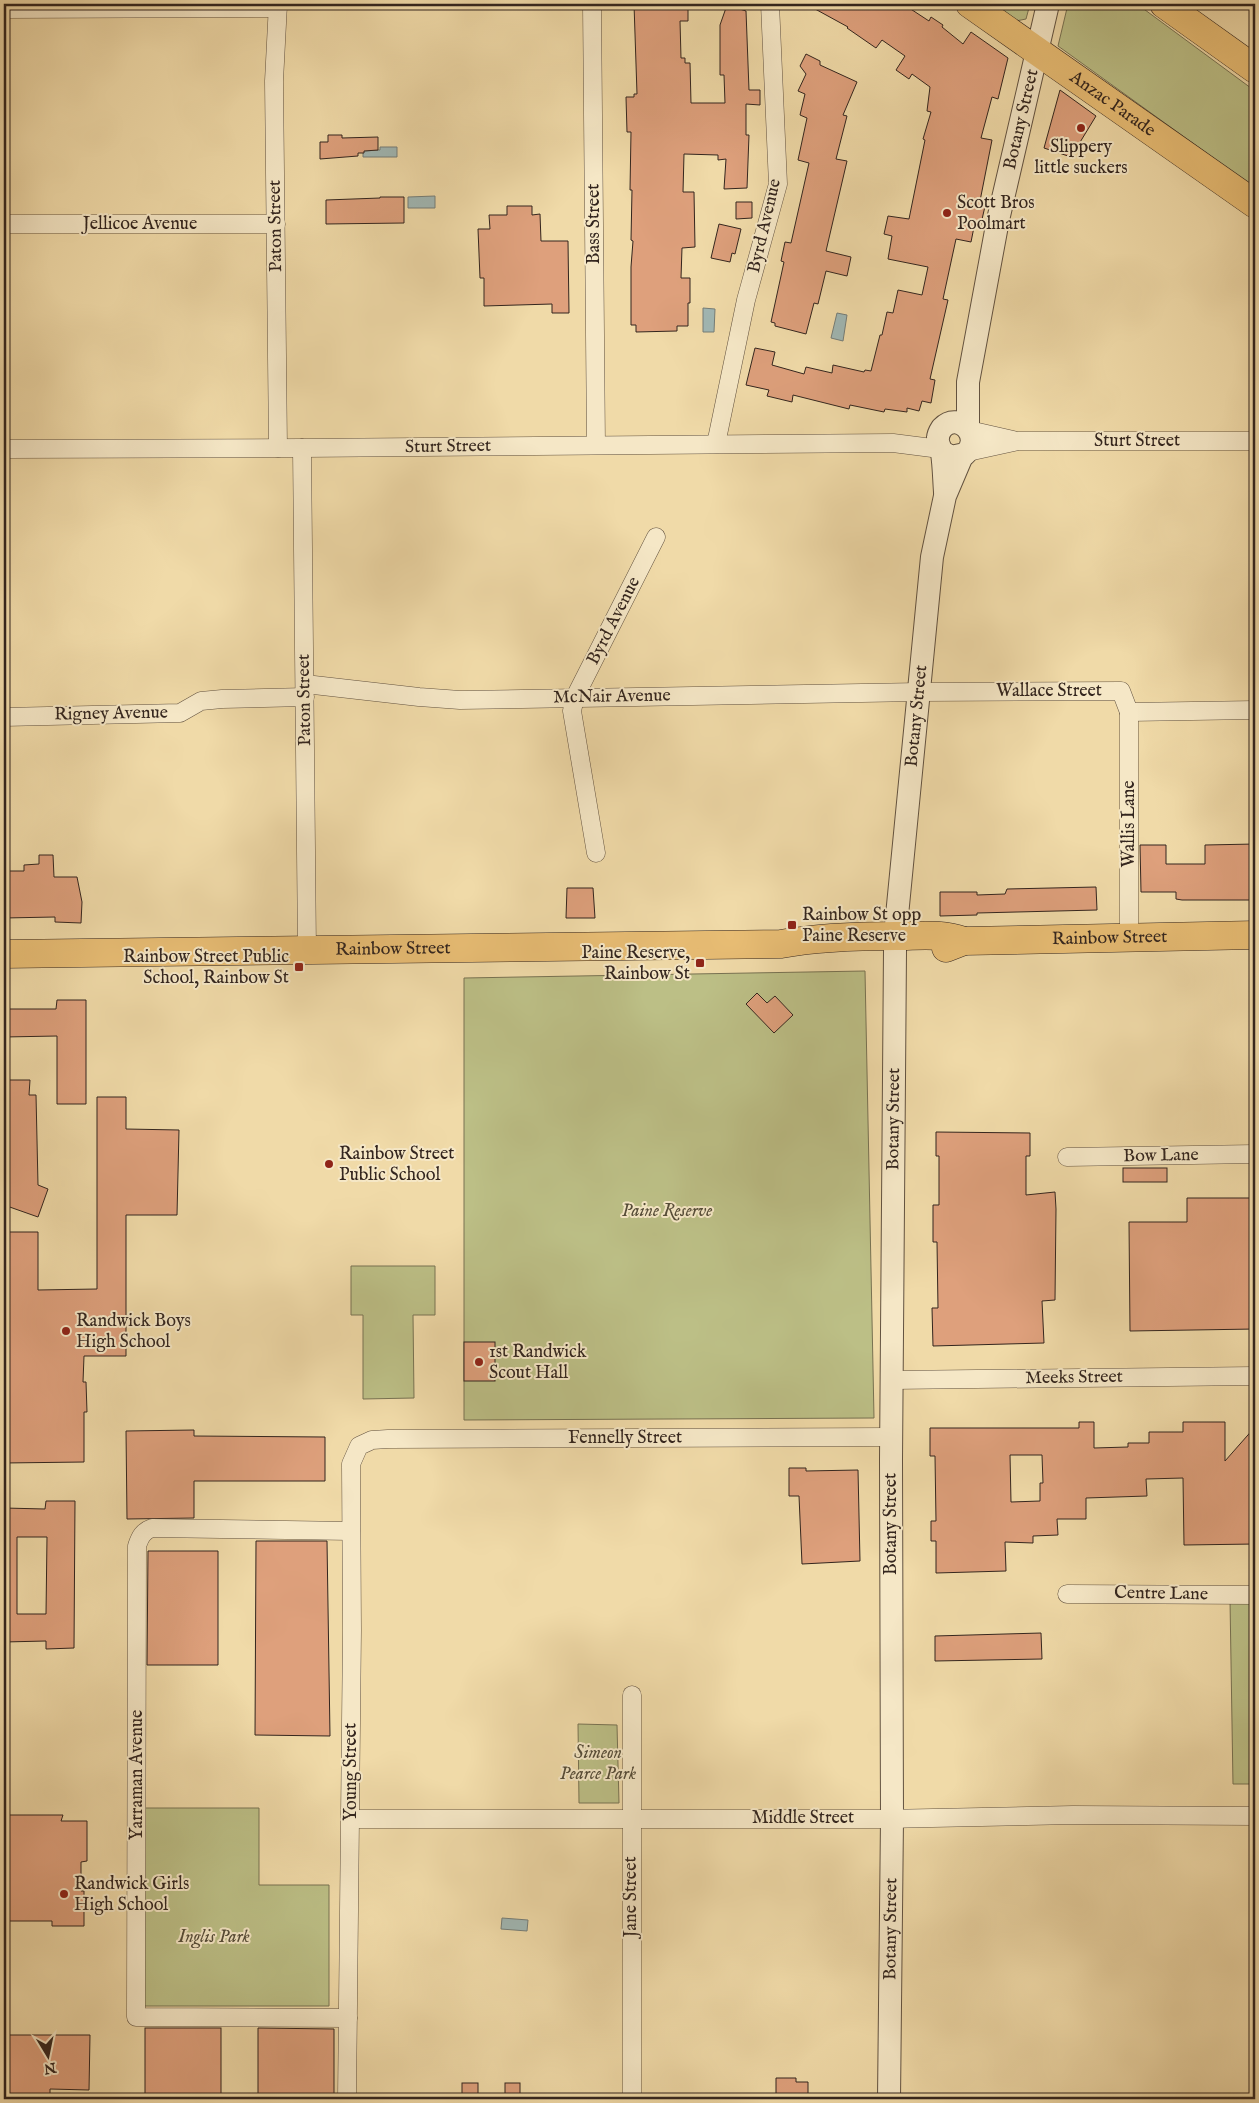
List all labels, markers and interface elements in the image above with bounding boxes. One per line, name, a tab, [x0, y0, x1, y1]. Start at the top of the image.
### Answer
street label: Anzac Parade	[1064, 65, 1160, 142]
street label: Botany Street	[999, 67, 1044, 172]
marker: Slippery little suckers	[1075, 122, 1087, 134]
place label: Slippery little suckers	[1034, 136, 1128, 180]
street label: Byrd Avenue	[743, 177, 787, 275]
street label: Paton Street	[264, 180, 288, 272]
street label: Bass Street	[583, 184, 606, 265]
place label: Scott Bros Poolmart	[957, 192, 1035, 236]
marker: Scott Bros Poolmart	[941, 207, 953, 219]
street label: Jellicoe Avenue	[81, 213, 197, 236]
street label: Sturt Street	[1094, 430, 1180, 453]
street label: Sturt Street	[405, 435, 491, 459]
street label: Byrd Avenue	[582, 573, 646, 669]
street label: Paton Street	[293, 654, 317, 746]
street label: Botany Street	[900, 664, 933, 768]
street label: Wallace Street	[996, 680, 1102, 703]
street label: McNair Avenue	[553, 684, 671, 710]
street label: Rigney Avenue	[54, 702, 168, 726]
street label: Wallis Lane	[1118, 780, 1141, 868]
place label: Rainbow St opp Paine Reserve	[802, 904, 921, 948]
marker: Rainbow St opp Paine Reserve	[786, 919, 798, 931]
street label: Rainbow Street	[1052, 925, 1168, 951]
street label: Rainbow Street	[335, 937, 451, 961]
place label: Paine Reserve, Rainbow St	[581, 942, 690, 986]
place label: Rainbow Street Public School, Rainbow St	[123, 946, 289, 990]
marker: Paine Reserve, Rainbow St	[694, 957, 706, 969]
marker: Rainbow Street Public School, Rainbow St	[293, 961, 305, 973]
street label: Botany Street	[882, 1068, 906, 1170]
place label: Rainbow Street Public School	[339, 1143, 454, 1187]
street label: Bow Lane	[1123, 1144, 1199, 1168]
marker: Rainbow Street Public School	[323, 1158, 335, 1170]
park label: Paine Reserve	[622, 1200, 712, 1223]
place label: Randwick Boys High School	[76, 1310, 191, 1354]
marker: Randwick Boys High School	[60, 1325, 72, 1337]
place label: 1st Randwick Scout Hall	[489, 1341, 587, 1385]
marker: 1st Randwick Scout Hall	[473, 1356, 485, 1368]
street label: Meeks Street	[1025, 1366, 1123, 1390]
street label: Fennelly Street	[568, 1427, 682, 1450]
street label: Botany Street	[880, 1473, 903, 1575]
street label: Centre Lane	[1114, 1582, 1208, 1606]
street label: Yarraman Avenue	[126, 1710, 149, 1840]
street label: Young Street	[340, 1723, 363, 1821]
park label: Simeon Pearce Park	[560, 1742, 636, 1786]
street label: Middle Street	[752, 1807, 854, 1830]
street label: Jane Street	[620, 1856, 643, 1940]
place label: Randwick Girls High School	[74, 1873, 189, 1917]
street label: Botany Street	[879, 1878, 903, 1980]
marker: Randwick Girls High School	[58, 1888, 70, 1900]
park label: Inglis Park	[177, 1926, 250, 1949]
north arrow	[22, 2030, 72, 2080]
text: N	[43, 2058, 59, 2078]

